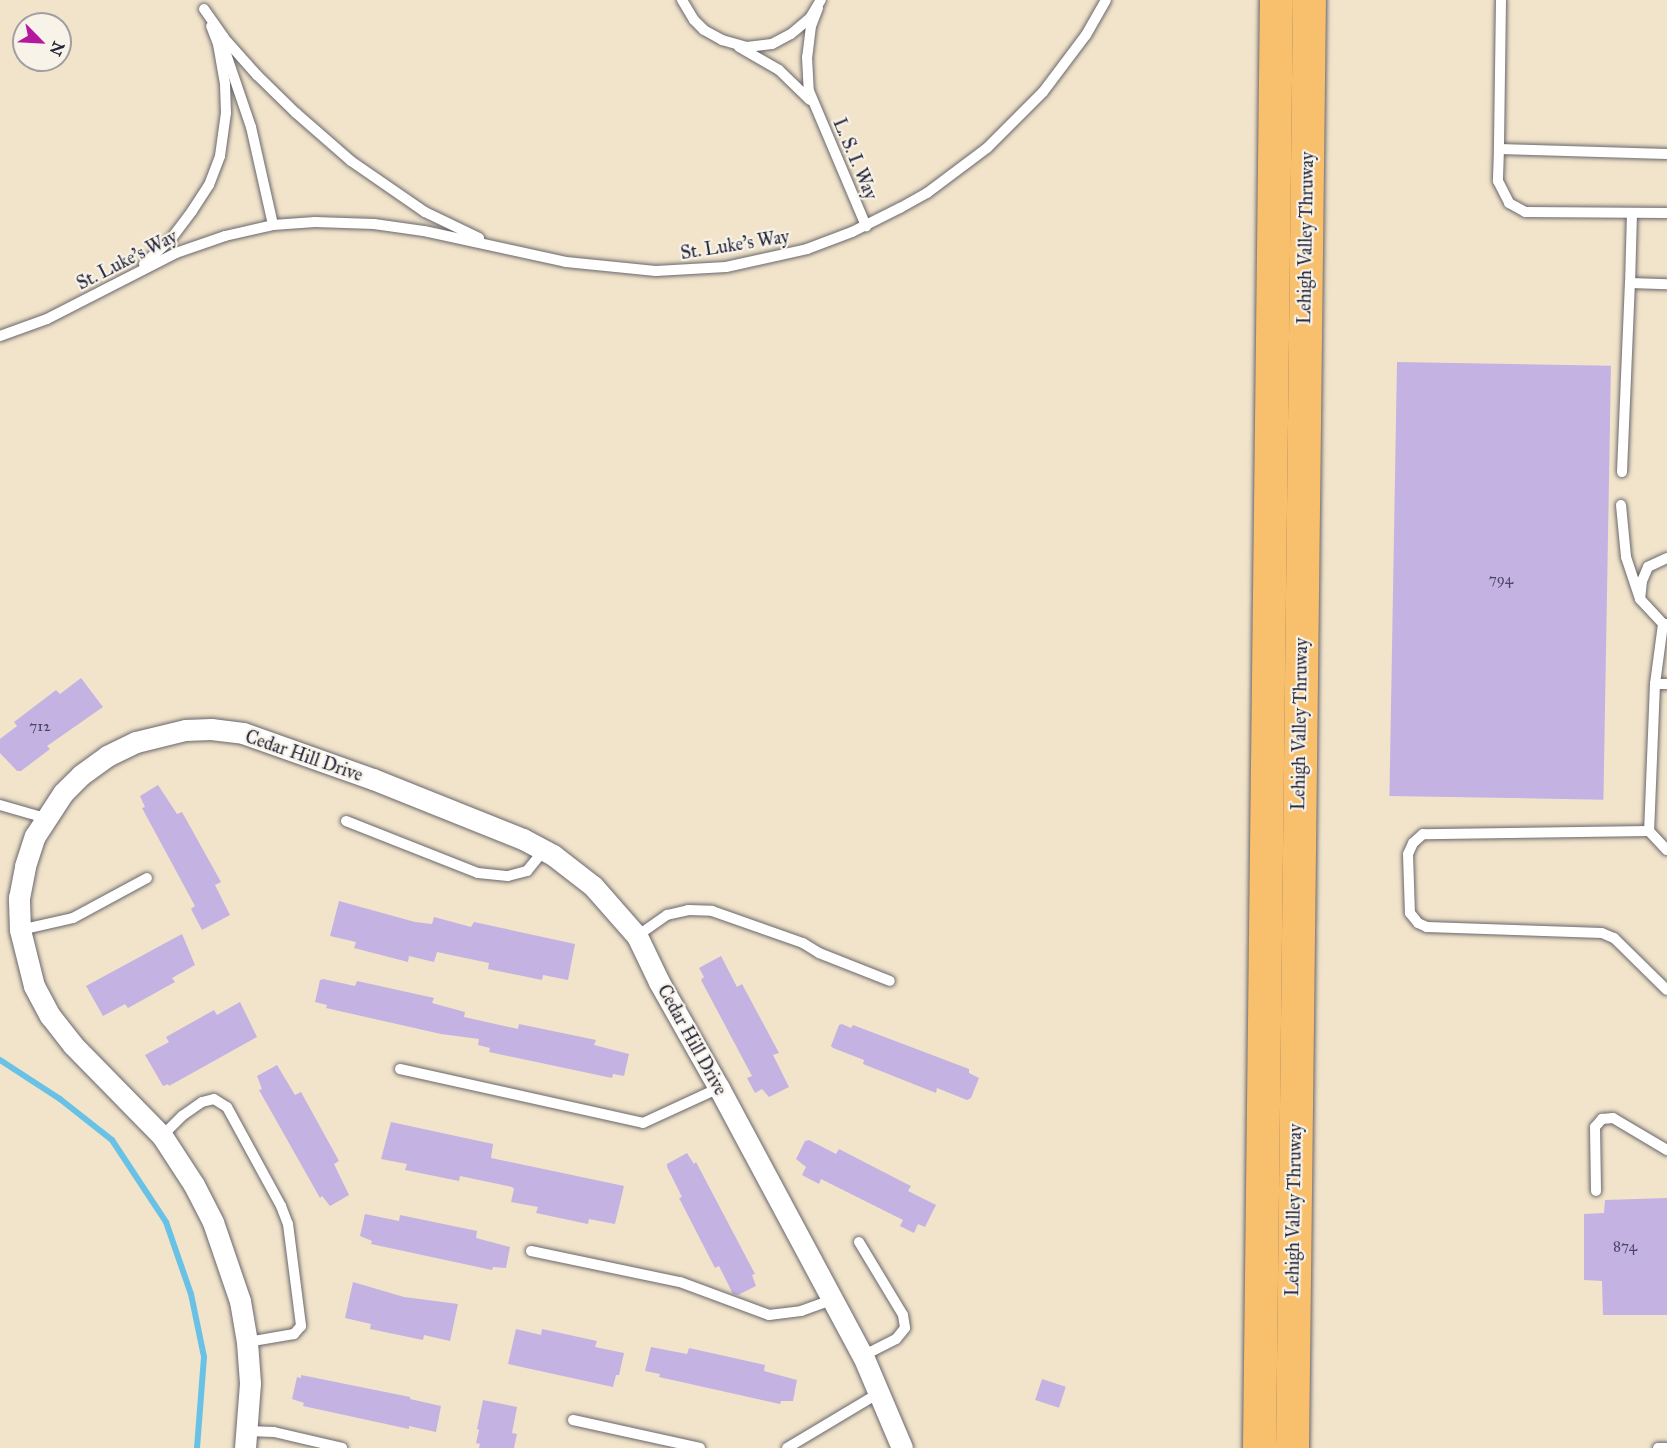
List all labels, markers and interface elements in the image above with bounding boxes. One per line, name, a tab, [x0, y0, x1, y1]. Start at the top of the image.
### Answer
north arrow	[12, 12, 72, 72]
text: N	[46, 39, 69, 59]
street label: L. S. I. Way	[828, 115, 882, 203]
street label: Lehigh Valley Thruway	[1294, 152, 1318, 324]
street label: St. Luke's Way	[73, 225, 181, 295]
street label: St. Luke's Way	[679, 226, 791, 264]
house number: 794	[1489, 571, 1513, 589]
street label: Lehigh Valley Thruway	[1288, 638, 1312, 810]
house number: 712	[29, 718, 51, 736]
street label: Cedar Hill Drive	[242, 726, 366, 786]
street label: Cedar Hill Drive	[653, 981, 731, 1099]
street label: Lehigh Valley Thruway	[1282, 1124, 1306, 1296]
house number: 874	[1613, 1238, 1637, 1256]

